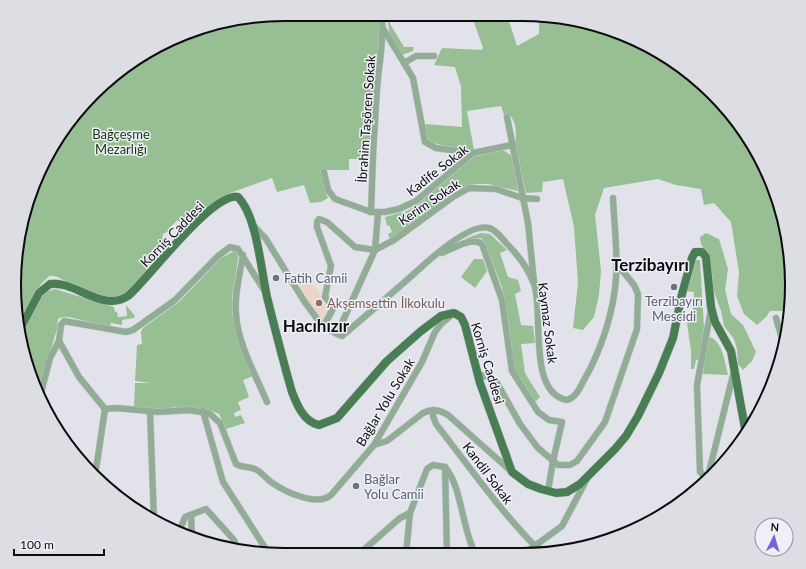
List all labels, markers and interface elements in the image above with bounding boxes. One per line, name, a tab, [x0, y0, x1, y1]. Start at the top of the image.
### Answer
street label: İbrahim Taşören Sokak	[354, 54, 378, 183]
park label: Bağçeşme Mezarlığı	[92, 126, 150, 157]
street label: Kadife Sokak	[403, 141, 471, 199]
street label: Kerim Sokak	[395, 175, 463, 228]
street label: Korniş Caddesi	[137, 198, 207, 270]
district label: Terzibayırı	[611, 254, 689, 275]
place label: Fatih Camii	[284, 270, 347, 286]
marker: Fatih Camii	[271, 273, 281, 283]
street label: Kaymaz Sokak	[535, 281, 561, 365]
marker: Terzibayırı Mescidi	[669, 282, 679, 292]
place label: Terzibayırı Mescidi	[645, 293, 703, 324]
place label: Akşemsettin İlkokulu	[327, 295, 445, 311]
marker: Akşemsettin İlkokulu	[314, 298, 324, 308]
district label: Hacıhızır	[283, 315, 350, 336]
street label: Korniş Caddesi	[468, 320, 508, 406]
street label: Bağlar Yolu Sokak	[352, 355, 418, 449]
street label: Kandil Sokak	[460, 439, 517, 507]
place label: Bağlar Yolu Camii	[364, 471, 424, 502]
marker: Bağlar Yolu Camii	[351, 481, 361, 491]
north arrow	[754, 517, 794, 557]
text: N	[770, 520, 780, 533]
scale bar	[14, 531, 104, 557]
text: 100 m	[20, 537, 54, 552]

